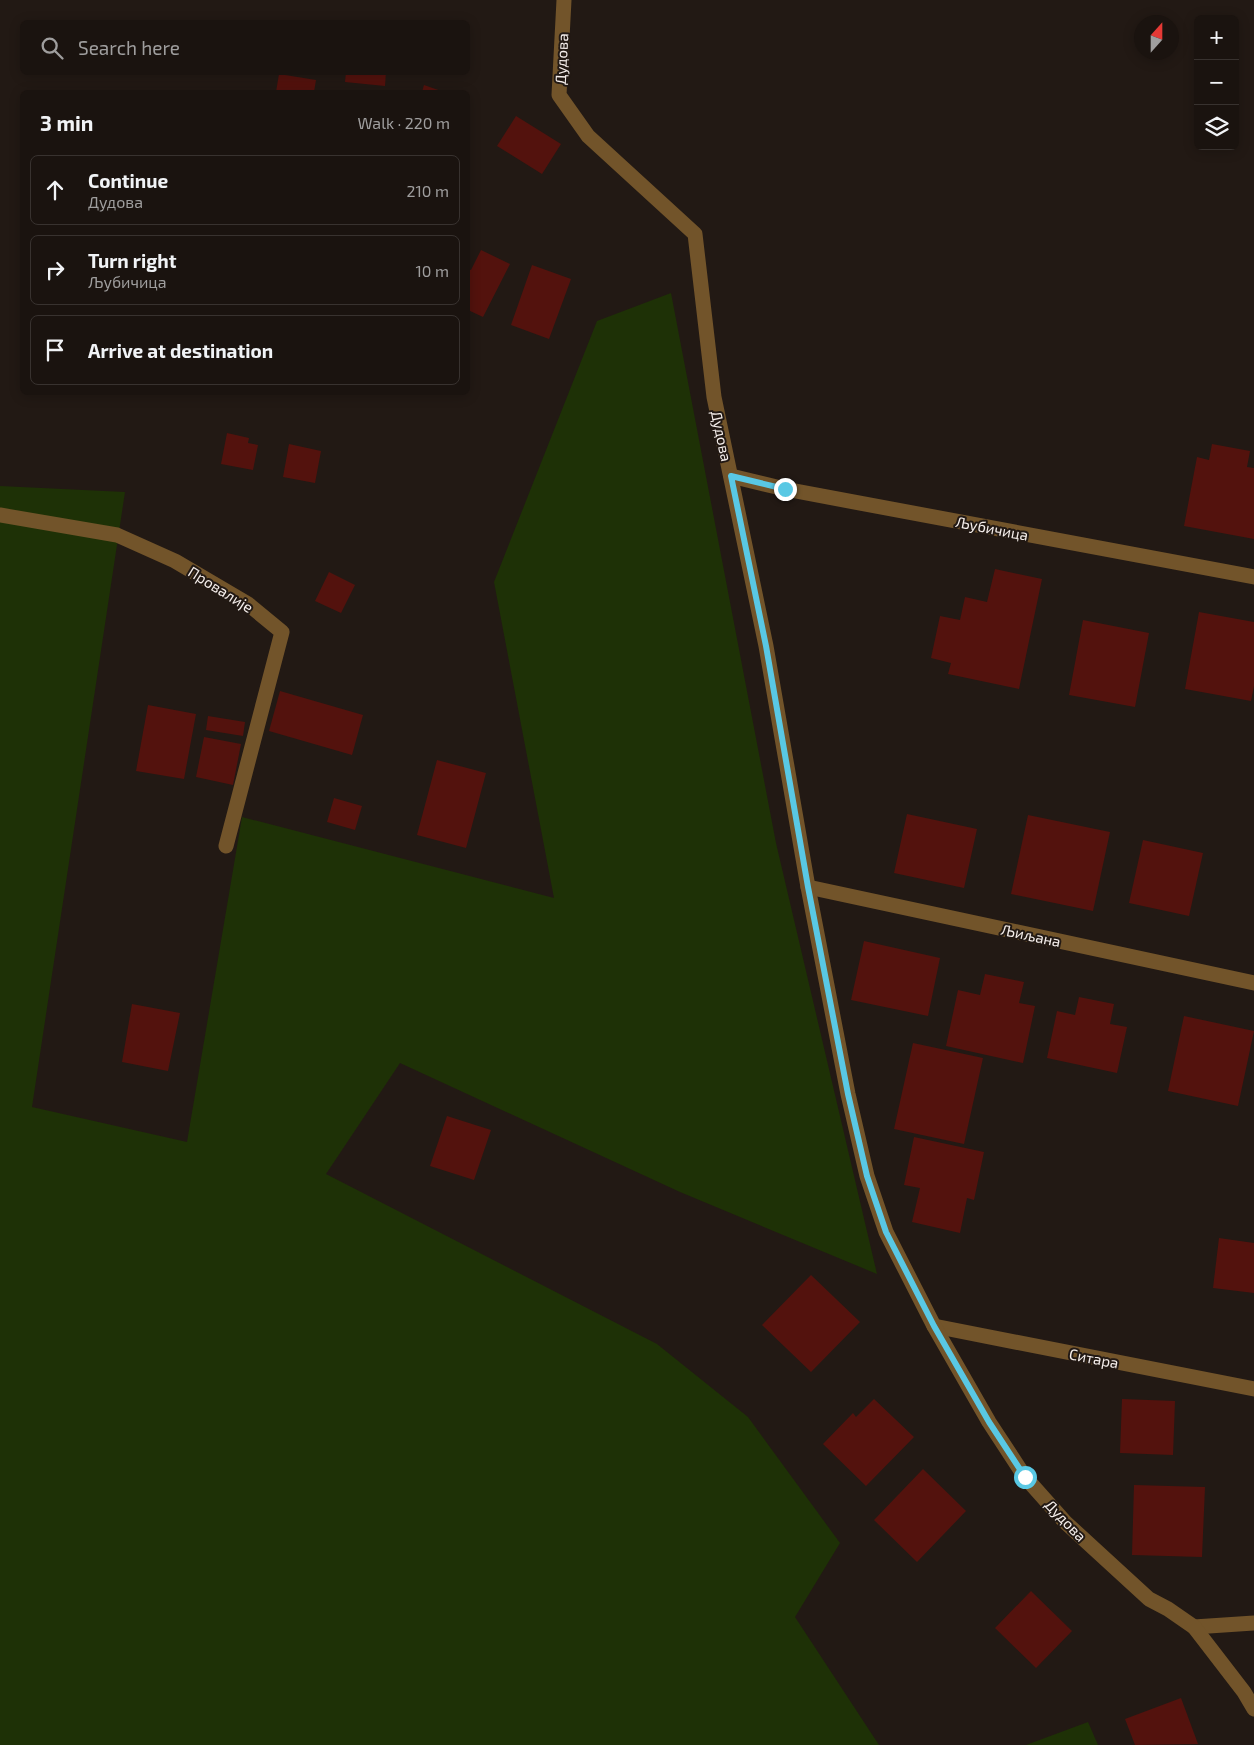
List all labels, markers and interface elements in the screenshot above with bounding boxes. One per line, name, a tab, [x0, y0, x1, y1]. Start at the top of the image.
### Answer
north arrow	[1134, 15, 1179, 60]
map controls	[1194, 15, 1239, 150]
button: +	[1194, 15, 1239, 60]
search box	[20, 20, 470, 75]
street label: Дудова	[551, 33, 572, 85]
icon: search	[38, 34, 66, 62]
text: Search here	[78, 36, 180, 59]
button: −	[1194, 60, 1239, 105]
button: layers	[1194, 105, 1239, 150]
text: 3 min	[40, 110, 93, 135]
text: Walk · 220 m	[357, 113, 450, 132]
text: Continue	[88, 169, 168, 192]
icon: ahead	[41, 176, 69, 204]
text: 210 m	[406, 181, 449, 200]
text: Дудова	[88, 192, 143, 211]
text: Turn right	[88, 249, 176, 272]
icon: right	[41, 256, 69, 284]
text: 10 m	[415, 261, 449, 280]
text: Љубичица	[88, 272, 167, 291]
icon: arrive	[41, 336, 69, 364]
text: Arrive at destination	[88, 339, 273, 362]
street label: Дудова	[707, 409, 736, 463]
route end	[774, 478, 797, 501]
street label: Љубичица	[954, 512, 1030, 545]
street label: Провалије	[185, 562, 257, 617]
street label: Љиљана	[999, 920, 1063, 950]
street label: Ситара	[1068, 1344, 1120, 1372]
route start	[1014, 1466, 1037, 1489]
street label: Дудова	[1041, 1495, 1090, 1545]

